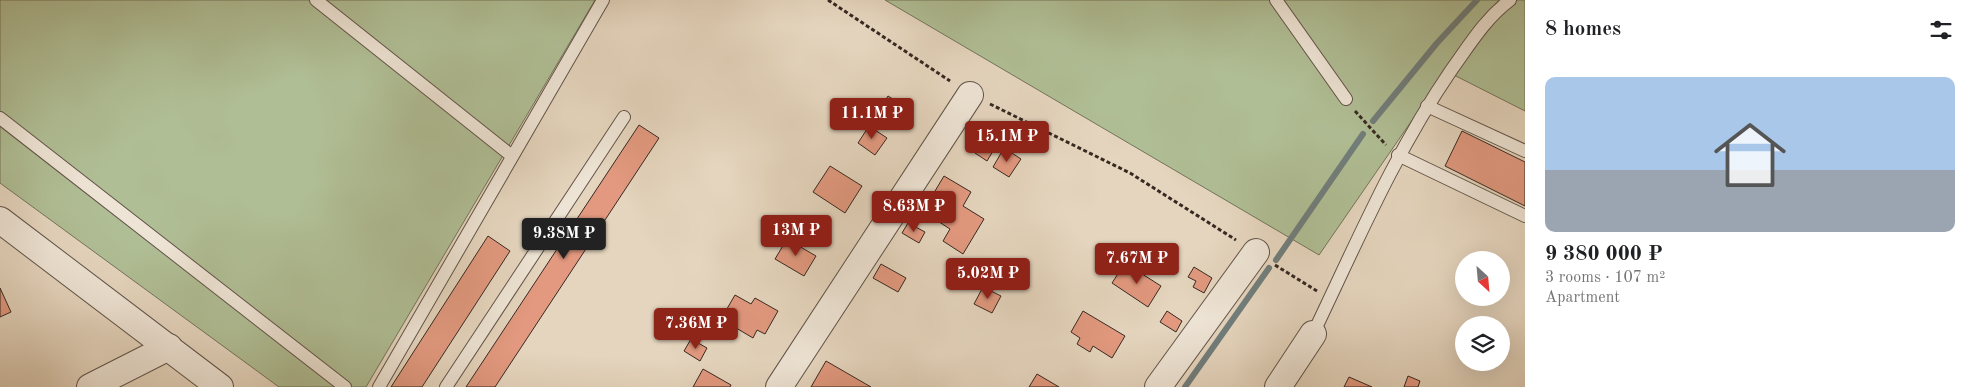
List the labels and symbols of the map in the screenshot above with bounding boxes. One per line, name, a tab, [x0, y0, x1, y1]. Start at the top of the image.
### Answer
pin: 11.1M ₽	[826, 98, 918, 140]
pin: 15.1M ₽	[961, 120, 1053, 163]
pin: 8.63M ₽	[868, 190, 960, 233]
pin: 13M ₽	[761, 214, 831, 257]
pin: 9.38M ₽	[518, 218, 610, 260]
pin: 7.67M ₽	[1091, 242, 1183, 285]
north arrow	[1455, 251, 1510, 306]
pin: 5.02M ₽	[942, 258, 1034, 300]
pin: 7.36M ₽	[650, 308, 742, 350]

